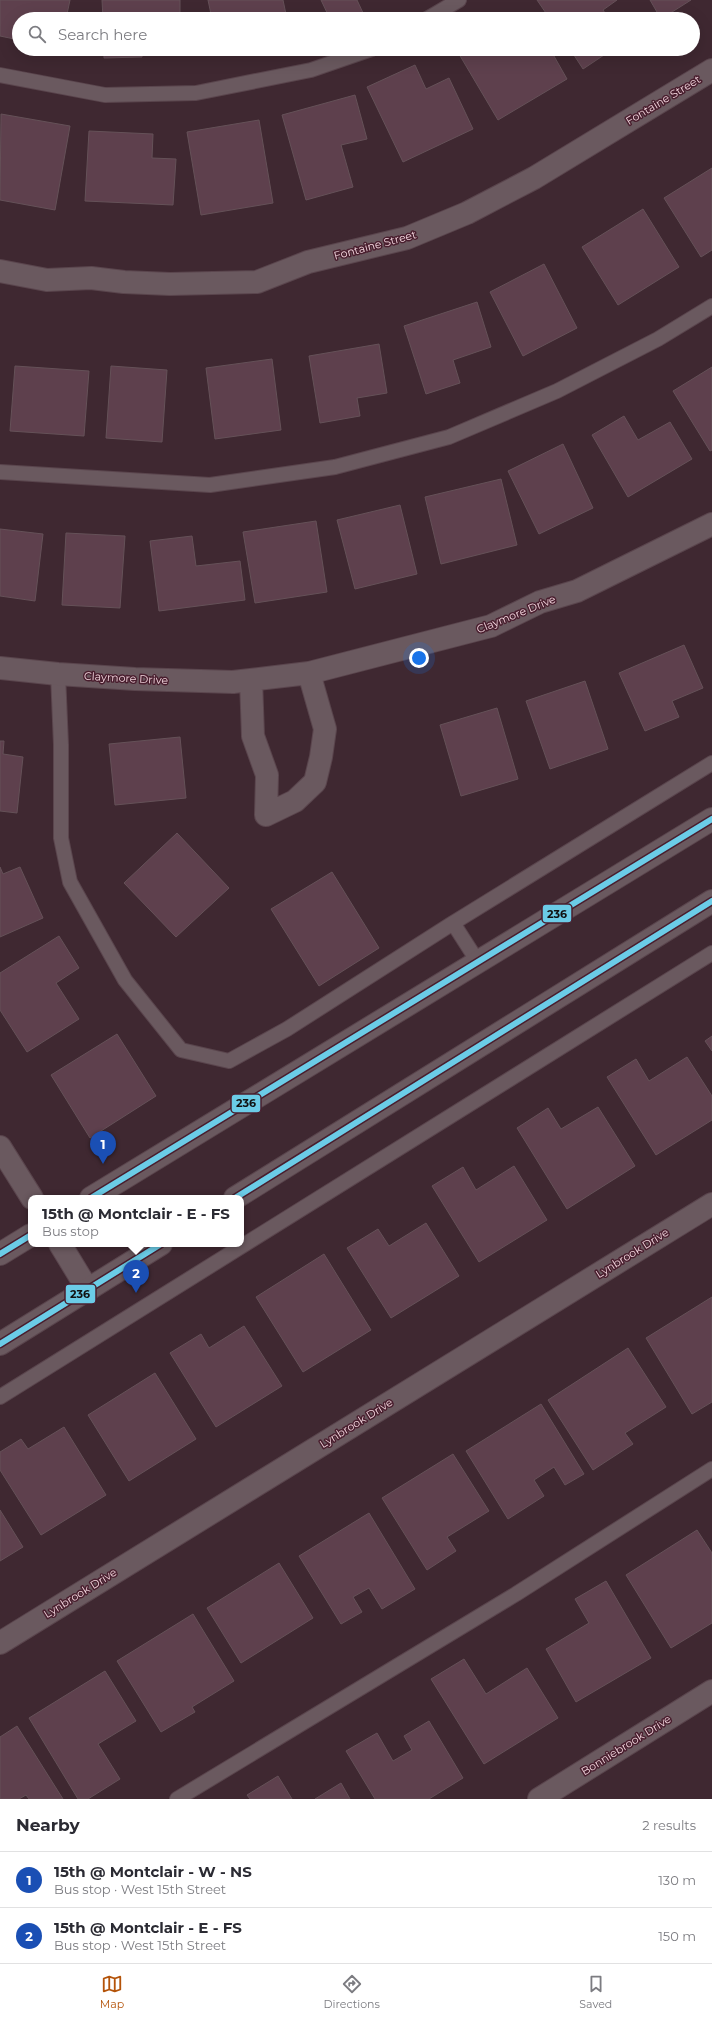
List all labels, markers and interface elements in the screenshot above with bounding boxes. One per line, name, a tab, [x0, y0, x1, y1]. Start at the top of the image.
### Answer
search box	[12, 12, 700, 56]
icon: search	[26, 23, 48, 45]
text: Search here	[58, 25, 147, 44]
street label: Fontaine Street	[623, 72, 703, 128]
street label: Fontaine Street	[332, 227, 418, 263]
street label: Claymore Drive	[474, 592, 558, 636]
your location	[409, 648, 429, 668]
street label: Claymore Drive	[84, 669, 169, 687]
line badge: 236	[542, 904, 572, 923]
text: 236	[547, 907, 567, 921]
line badge: 236	[231, 1094, 261, 1113]
text: 236	[236, 1096, 256, 1110]
pin: 1	[90, 1131, 116, 1164]
popup	[28, 1195, 244, 1247]
text: 15th @ Montclair - E - FS	[42, 1204, 230, 1223]
text: Bus stop	[42, 1223, 99, 1239]
street label: Lynbrook Drive	[593, 1225, 671, 1281]
pin: 2	[123, 1260, 149, 1293]
line badge: 236	[65, 1284, 96, 1304]
text: 236	[70, 1287, 90, 1301]
street label: Lynbrook Drive	[317, 1395, 395, 1451]
street label: Lynbrook Drive	[41, 1565, 119, 1621]
street label: Bonniebrook Drive	[578, 1711, 674, 1778]
text: Nearby	[16, 1815, 80, 1835]
text: 2 results	[642, 1817, 696, 1833]
text: 15th @ Montclair - W - NS	[54, 1862, 252, 1881]
text: 1	[26, 1872, 32, 1888]
text: 130 m	[658, 1872, 696, 1888]
text: Bus stop · West 15th Street	[54, 1881, 226, 1897]
text: 15th @ Montclair - E - FS	[54, 1918, 242, 1937]
text: 2	[25, 1928, 33, 1944]
text: 150 m	[658, 1928, 696, 1944]
text: Bus stop · West 15th Street	[54, 1937, 226, 1953]
tab: Map	[100, 1973, 124, 2011]
tab: Directions	[324, 1973, 380, 2011]
tab: Saved	[579, 1973, 612, 2011]

